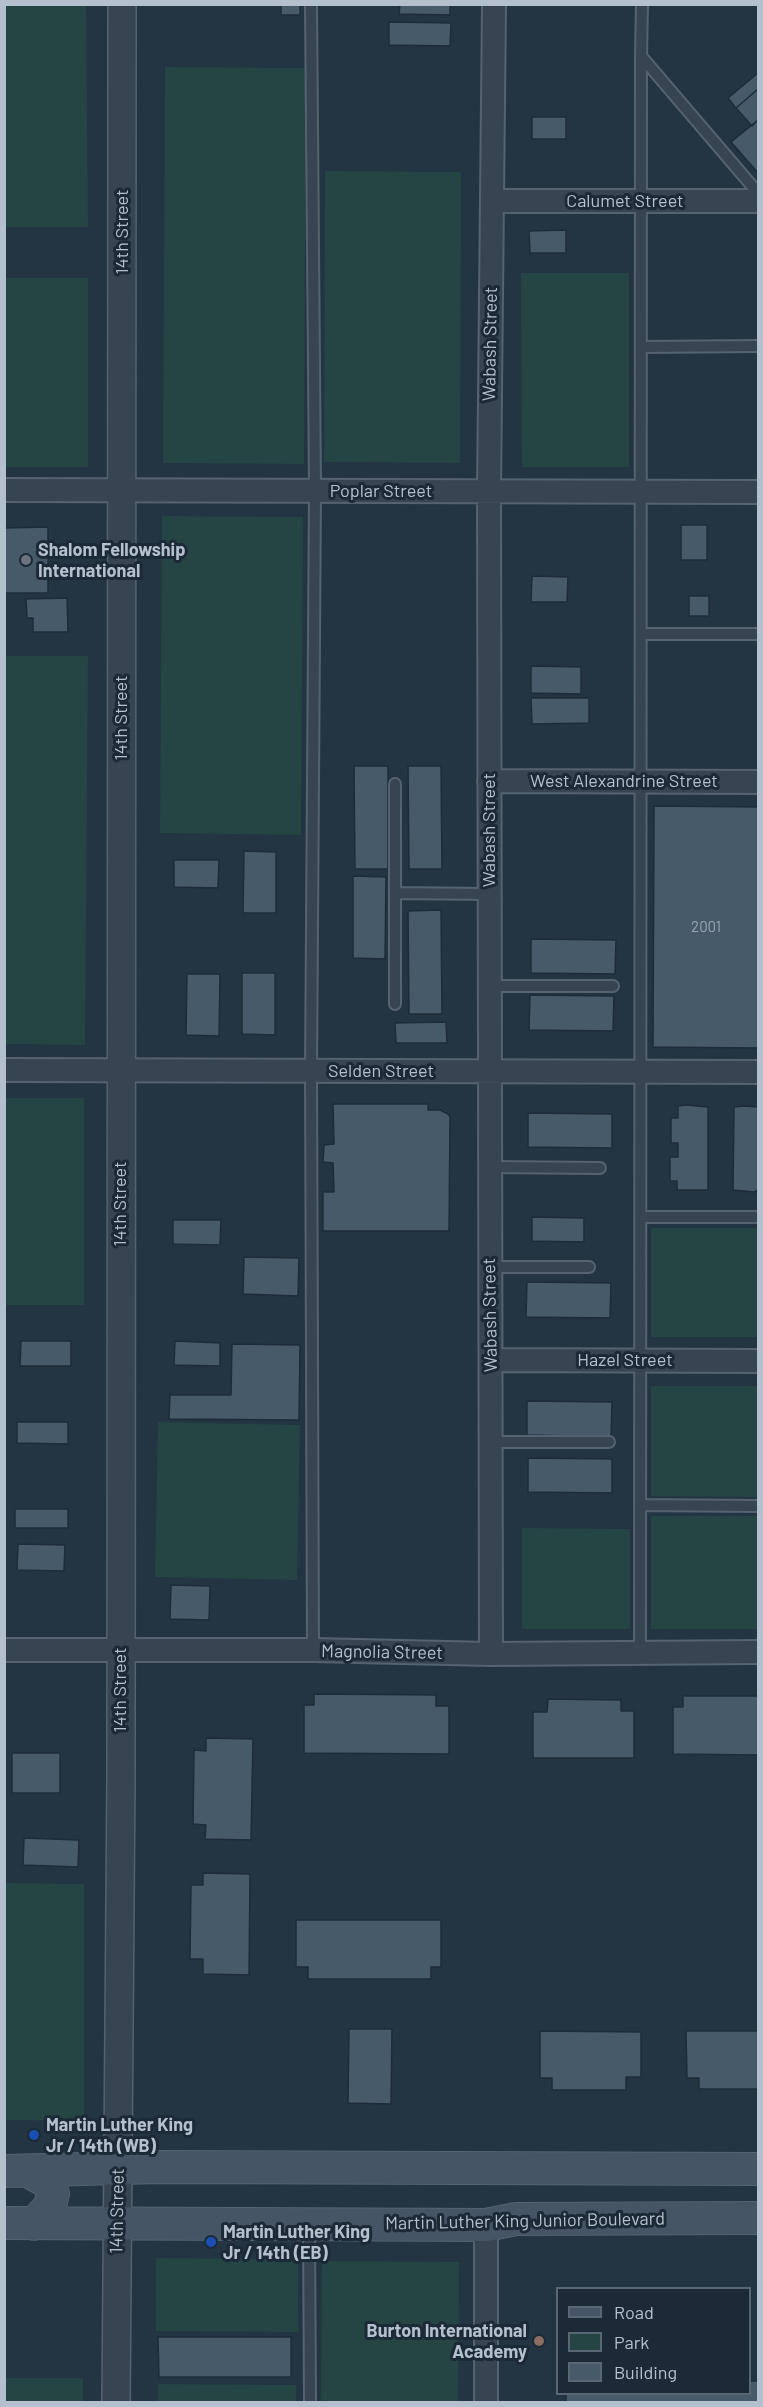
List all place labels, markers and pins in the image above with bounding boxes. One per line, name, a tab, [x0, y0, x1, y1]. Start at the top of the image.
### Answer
place label: Shalom Fellowship International	[38, 539, 185, 582]
marker: Shalom Fellowship International	[19, 553, 33, 567]
place label: Martin Luther King Jr / 14th (WB)	[46, 2114, 193, 2156]
marker: Martin Luther King Jr / 14th (WB)	[27, 2128, 41, 2142]
place label: Martin Luther King Jr / 14th (EB)	[223, 2221, 370, 2264]
marker: Martin Luther King Jr / 14th (EB)	[204, 2235, 218, 2249]
place label: Burton International Academy	[367, 2320, 527, 2362]
marker: Burton International Academy	[532, 2334, 546, 2348]

